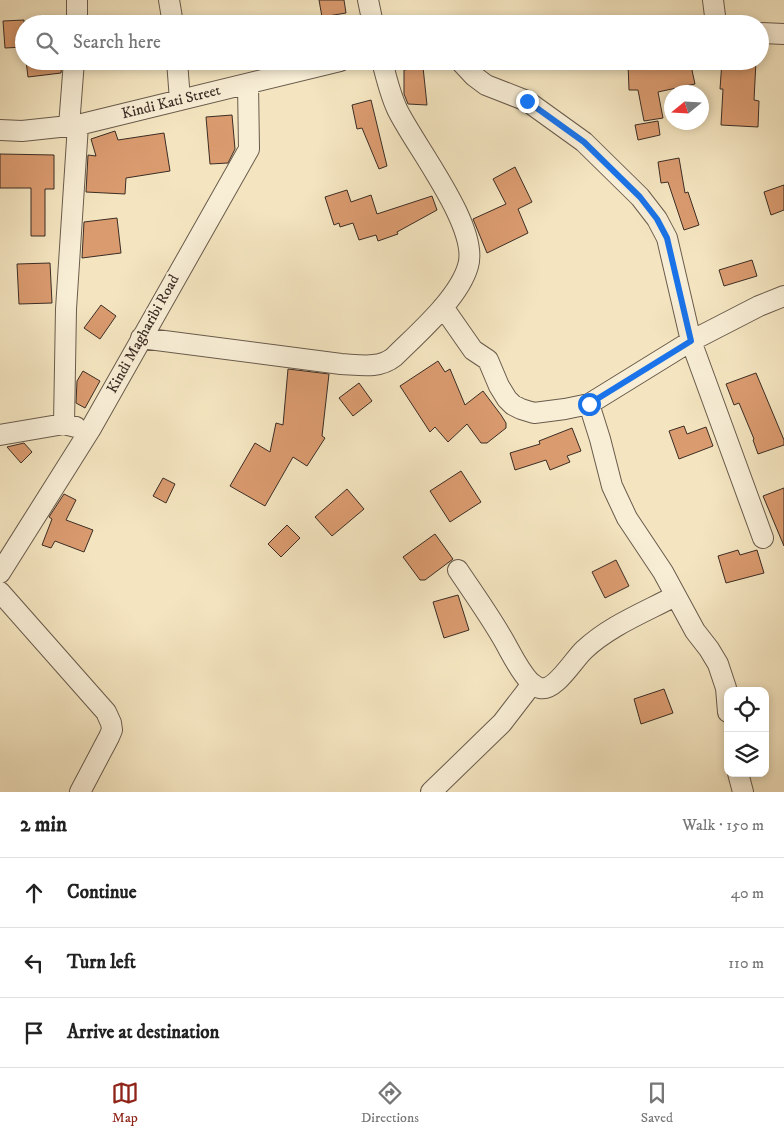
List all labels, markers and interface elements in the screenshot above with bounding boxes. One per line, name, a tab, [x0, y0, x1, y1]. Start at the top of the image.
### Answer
search box	[15, 15, 769, 70]
icon: search	[33, 29, 61, 57]
text: Search here	[73, 31, 161, 54]
street label: Kindi Kati Street	[120, 81, 223, 123]
north arrow	[664, 85, 709, 130]
route end	[516, 90, 539, 113]
street label: Kindi Magharibi Road	[102, 271, 184, 397]
route start	[578, 393, 601, 416]
map controls	[724, 687, 769, 777]
button: locate	[724, 687, 769, 732]
button: layers	[724, 732, 769, 777]
text: 2 min	[20, 812, 67, 838]
text: Walk · 150 m	[682, 815, 764, 835]
icon: ahead	[20, 879, 48, 907]
text: Continue	[67, 881, 137, 904]
text: 40 m	[731, 883, 764, 903]
icon: left	[20, 949, 48, 977]
text: Turn left	[67, 951, 136, 974]
text: 110 m	[728, 953, 764, 973]
icon: arrive	[20, 1019, 48, 1047]
text: Arrive at destination	[67, 1021, 219, 1044]
tab: Map	[111, 1079, 139, 1127]
tab: Directions	[361, 1079, 419, 1127]
tab: Saved	[641, 1079, 673, 1127]

